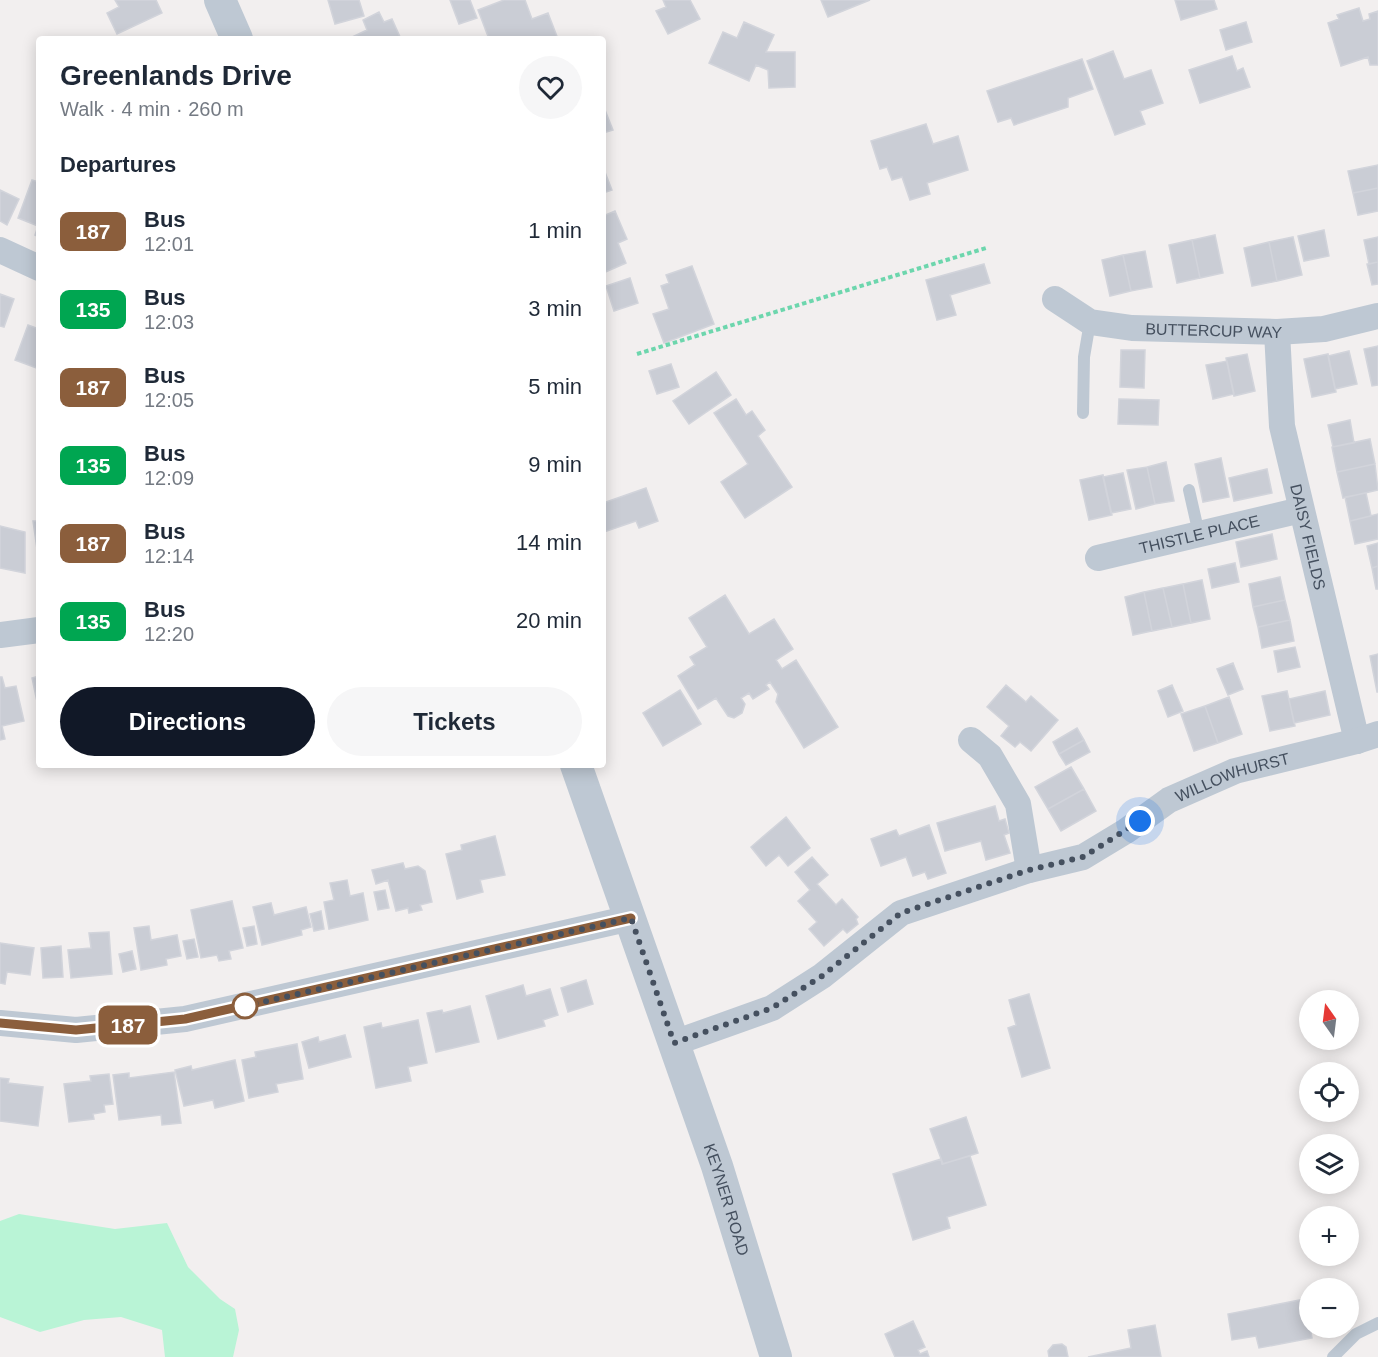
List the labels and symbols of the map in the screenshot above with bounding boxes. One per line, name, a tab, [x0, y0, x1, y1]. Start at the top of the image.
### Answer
street label: BUTTERCUP WAY	[1145, 320, 1283, 341]
street label: DAISY FIELDS	[1288, 482, 1329, 591]
street label: THISTLE PLACE	[1138, 512, 1261, 556]
street label: WILLOWHURST	[1173, 749, 1291, 805]
your location	[1125, 806, 1155, 836]
north arrow	[1299, 990, 1359, 1050]
unlabelled marker	[232, 993, 258, 1019]
line badge: 187	[94, 1006, 162, 1044]
street label: KEYNER ROAD	[701, 1141, 753, 1258]

